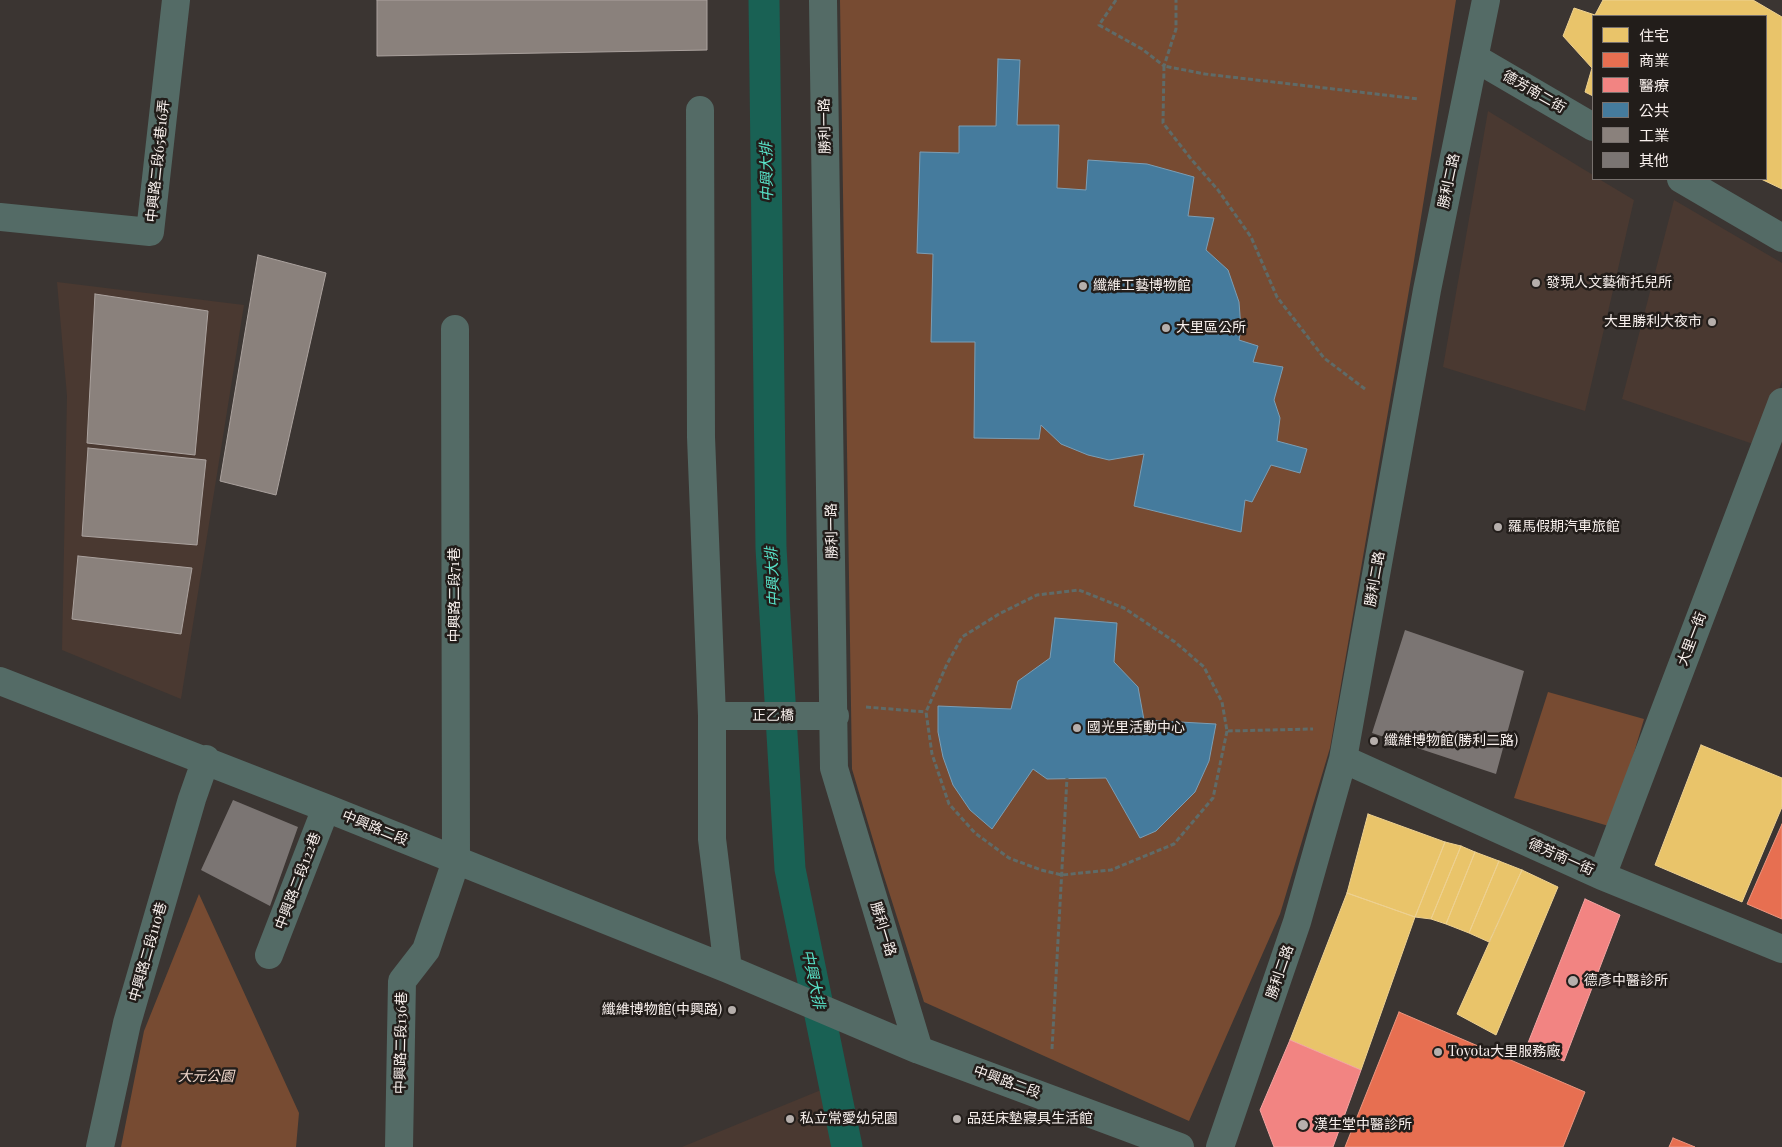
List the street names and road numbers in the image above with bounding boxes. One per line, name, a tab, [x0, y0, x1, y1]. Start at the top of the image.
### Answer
street label: 德芳南二街	[1499, 67, 1569, 117]
street label: 勝利一路	[816, 98, 834, 154]
street label: 中興路二段65巷16弄	[143, 99, 173, 223]
street label: 勝利二路	[1435, 152, 1463, 210]
street label: 勝利一路	[823, 503, 841, 559]
street label: 中興路二段71巷	[447, 548, 463, 642]
street label: 勝利二路	[1362, 550, 1388, 608]
street label: 大里一街	[1674, 610, 1710, 668]
street label: 正乙橋	[752, 708, 794, 724]
street label: 中興路二段	[339, 807, 411, 849]
street label: 中興路二段122巷	[272, 830, 324, 932]
street label: 德芳南一街	[1526, 835, 1596, 879]
street label: 中興路二段110巷	[126, 900, 170, 1004]
street label: 勝利一路	[867, 900, 899, 958]
street label: 勝利二路	[1263, 943, 1297, 1001]
street label: 中興路二段136巷	[392, 992, 410, 1094]
street label: 中興路二段	[971, 1062, 1043, 1102]

